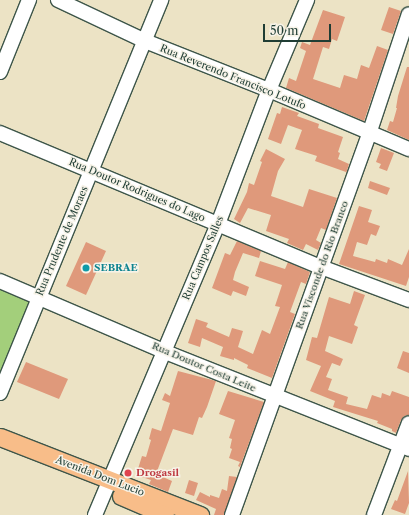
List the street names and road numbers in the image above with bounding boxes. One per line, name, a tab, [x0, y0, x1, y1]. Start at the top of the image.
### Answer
street label: Rua Reverendo Francisco Lotufo	[158, 42, 308, 112]
street label: Rua Doutor Rodrigues do Lago	[67, 156, 207, 224]
street label: Rua Prudente de Moraes	[33, 184, 91, 298]
street label: Rua Visconde do Rio Branco	[293, 199, 351, 331]
street label: Rua Campos Salles	[180, 214, 226, 302]
street label: Rua Doutor Costa Leite	[150, 340, 258, 394]
street label: Avenida Dom Lucio	[54, 454, 146, 498]

